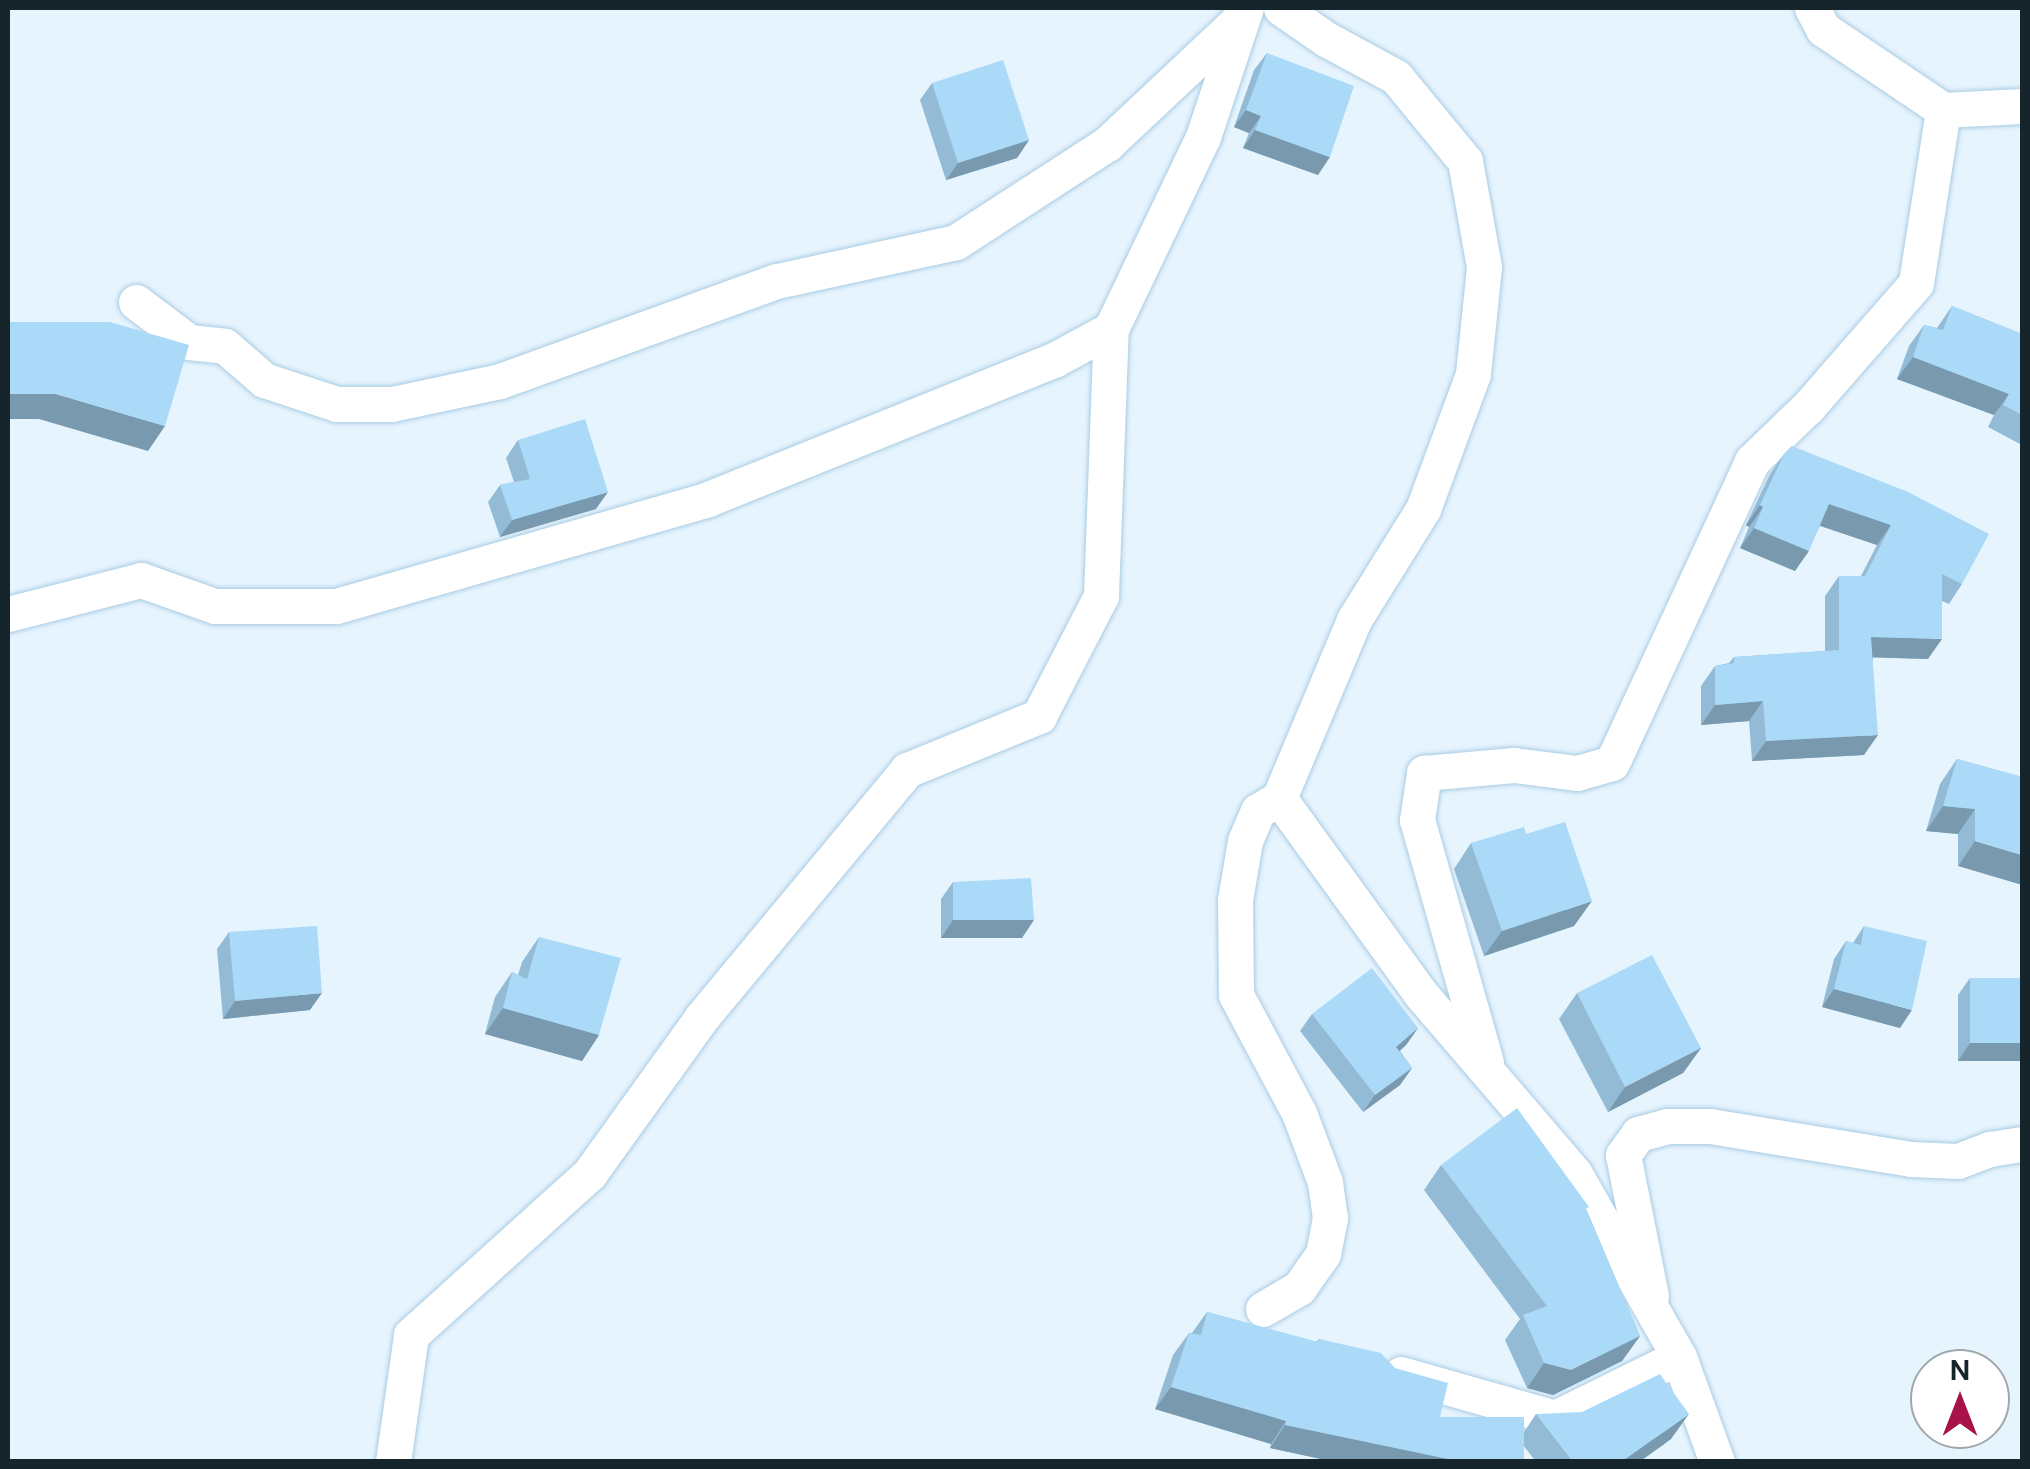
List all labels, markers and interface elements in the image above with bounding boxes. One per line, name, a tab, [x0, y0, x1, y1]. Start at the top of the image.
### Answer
north arrow	[1910, 1349, 2010, 1449]
text: N	[1950, 1352, 1970, 1389]

